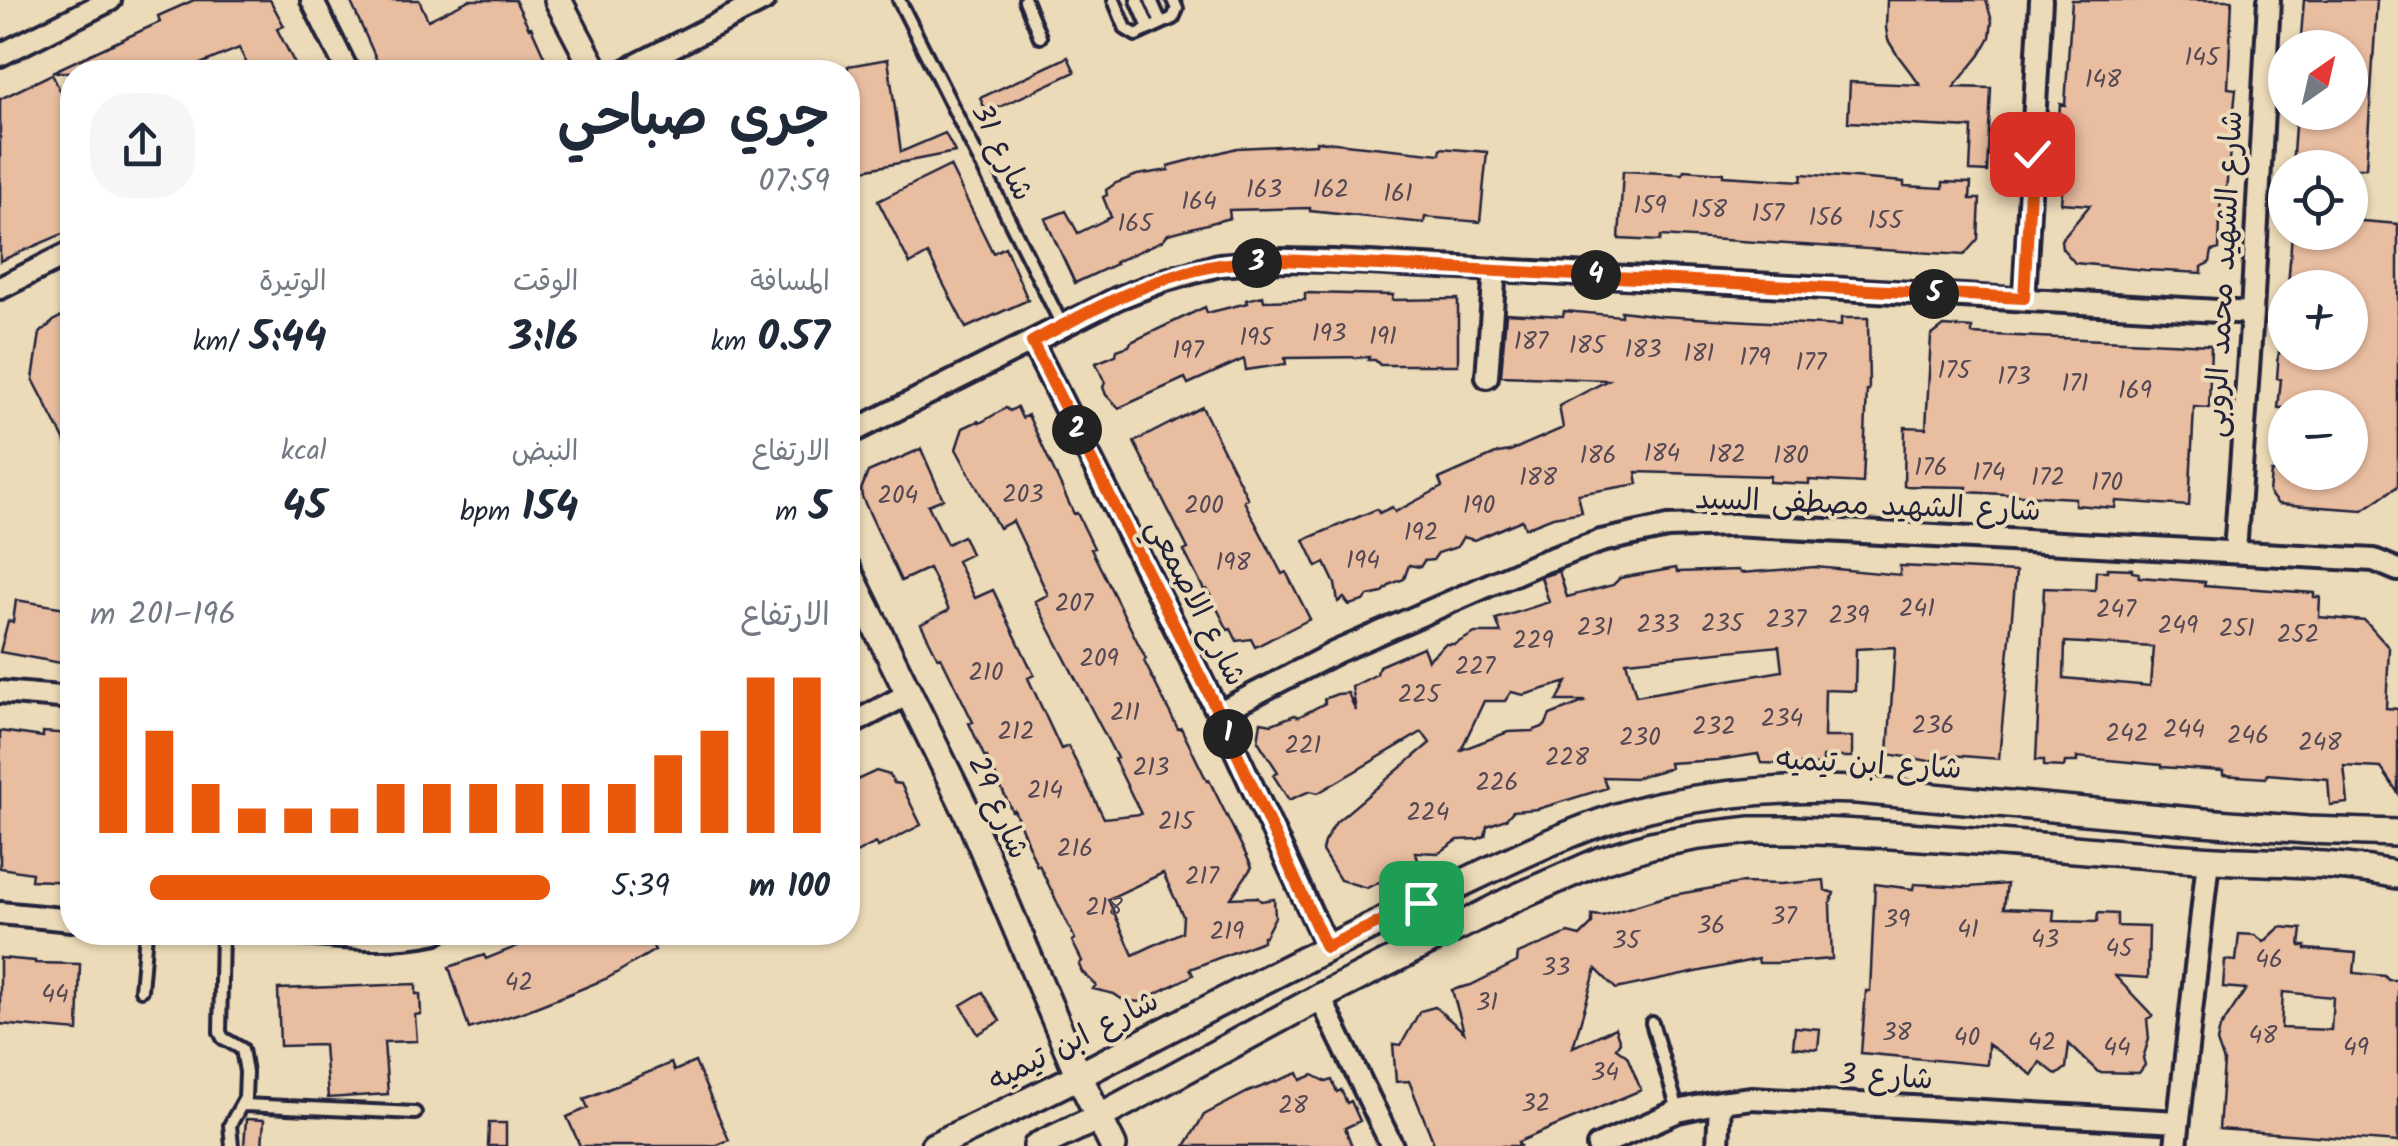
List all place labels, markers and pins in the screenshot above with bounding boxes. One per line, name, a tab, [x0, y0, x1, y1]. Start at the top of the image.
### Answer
pin	[1990, 112, 2075, 197]
pin: 3	[1232, 238, 1282, 288]
pin: 4	[1571, 250, 1621, 300]
pin: 5	[1909, 269, 1959, 319]
pin: 2	[1052, 405, 1102, 455]
pin: 1	[1203, 709, 1253, 759]
pin	[1379, 861, 1464, 946]

